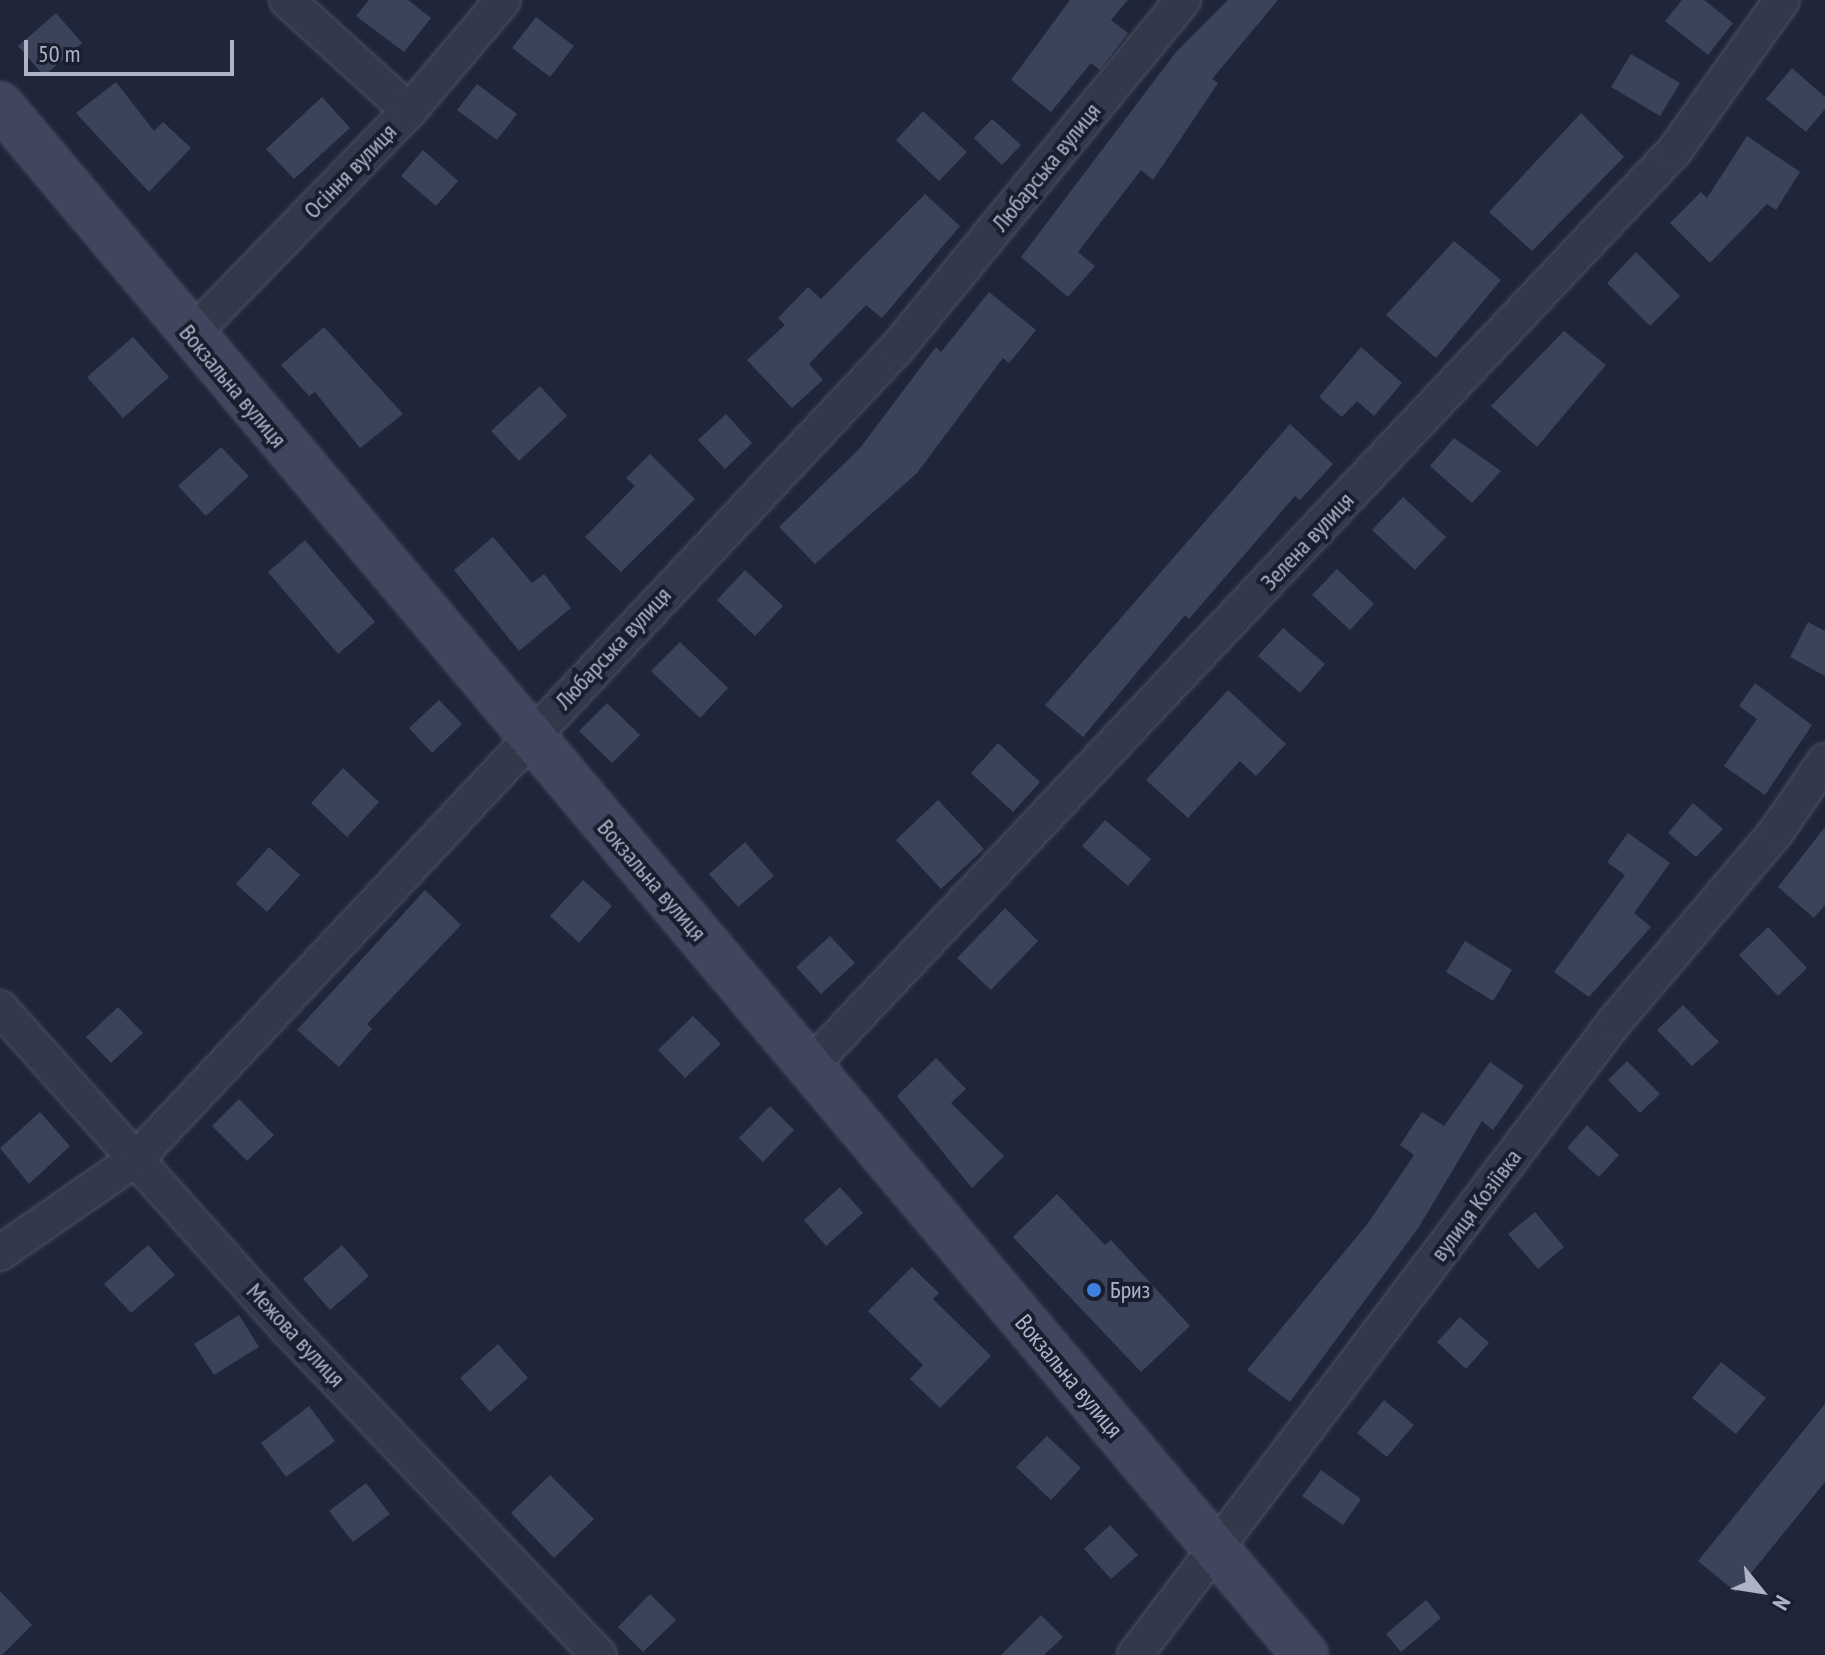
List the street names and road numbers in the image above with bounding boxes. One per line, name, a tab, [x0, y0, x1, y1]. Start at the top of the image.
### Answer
street label: Любарська вулиця	[986, 97, 1106, 237]
street label: Осіння вулиця	[298, 118, 402, 224]
street label: Вокзальна вулиця	[173, 319, 293, 453]
street label: Зелена вулиця	[1254, 486, 1360, 596]
street label: Любарська вулиця	[549, 581, 677, 715]
street label: Вокзальна вулиця	[591, 813, 713, 947]
street label: вулиця Козіївка	[1425, 1143, 1527, 1267]
street label: Межова вулиця	[241, 1277, 351, 1393]
street label: Вокзальна вулиця	[1009, 1309, 1129, 1443]

